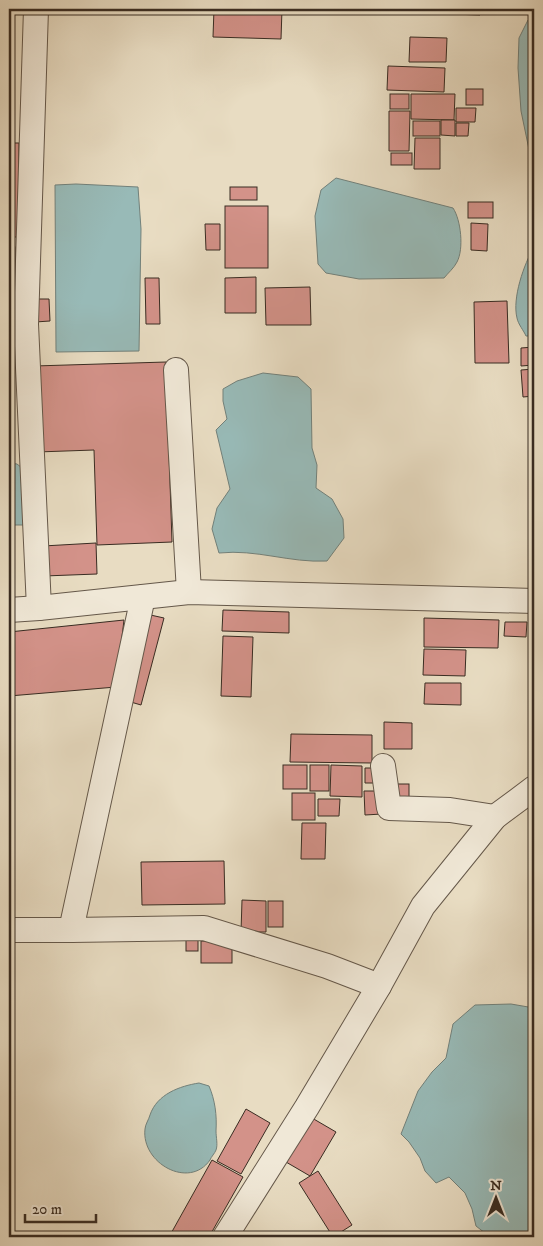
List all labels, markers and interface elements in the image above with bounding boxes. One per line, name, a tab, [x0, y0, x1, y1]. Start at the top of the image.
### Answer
north arrow	[470, 1174, 520, 1224]
text: N	[490, 1177, 502, 1195]
scale bar	[25, 1191, 96, 1223]
text: 20 m	[32, 1200, 62, 1219]

